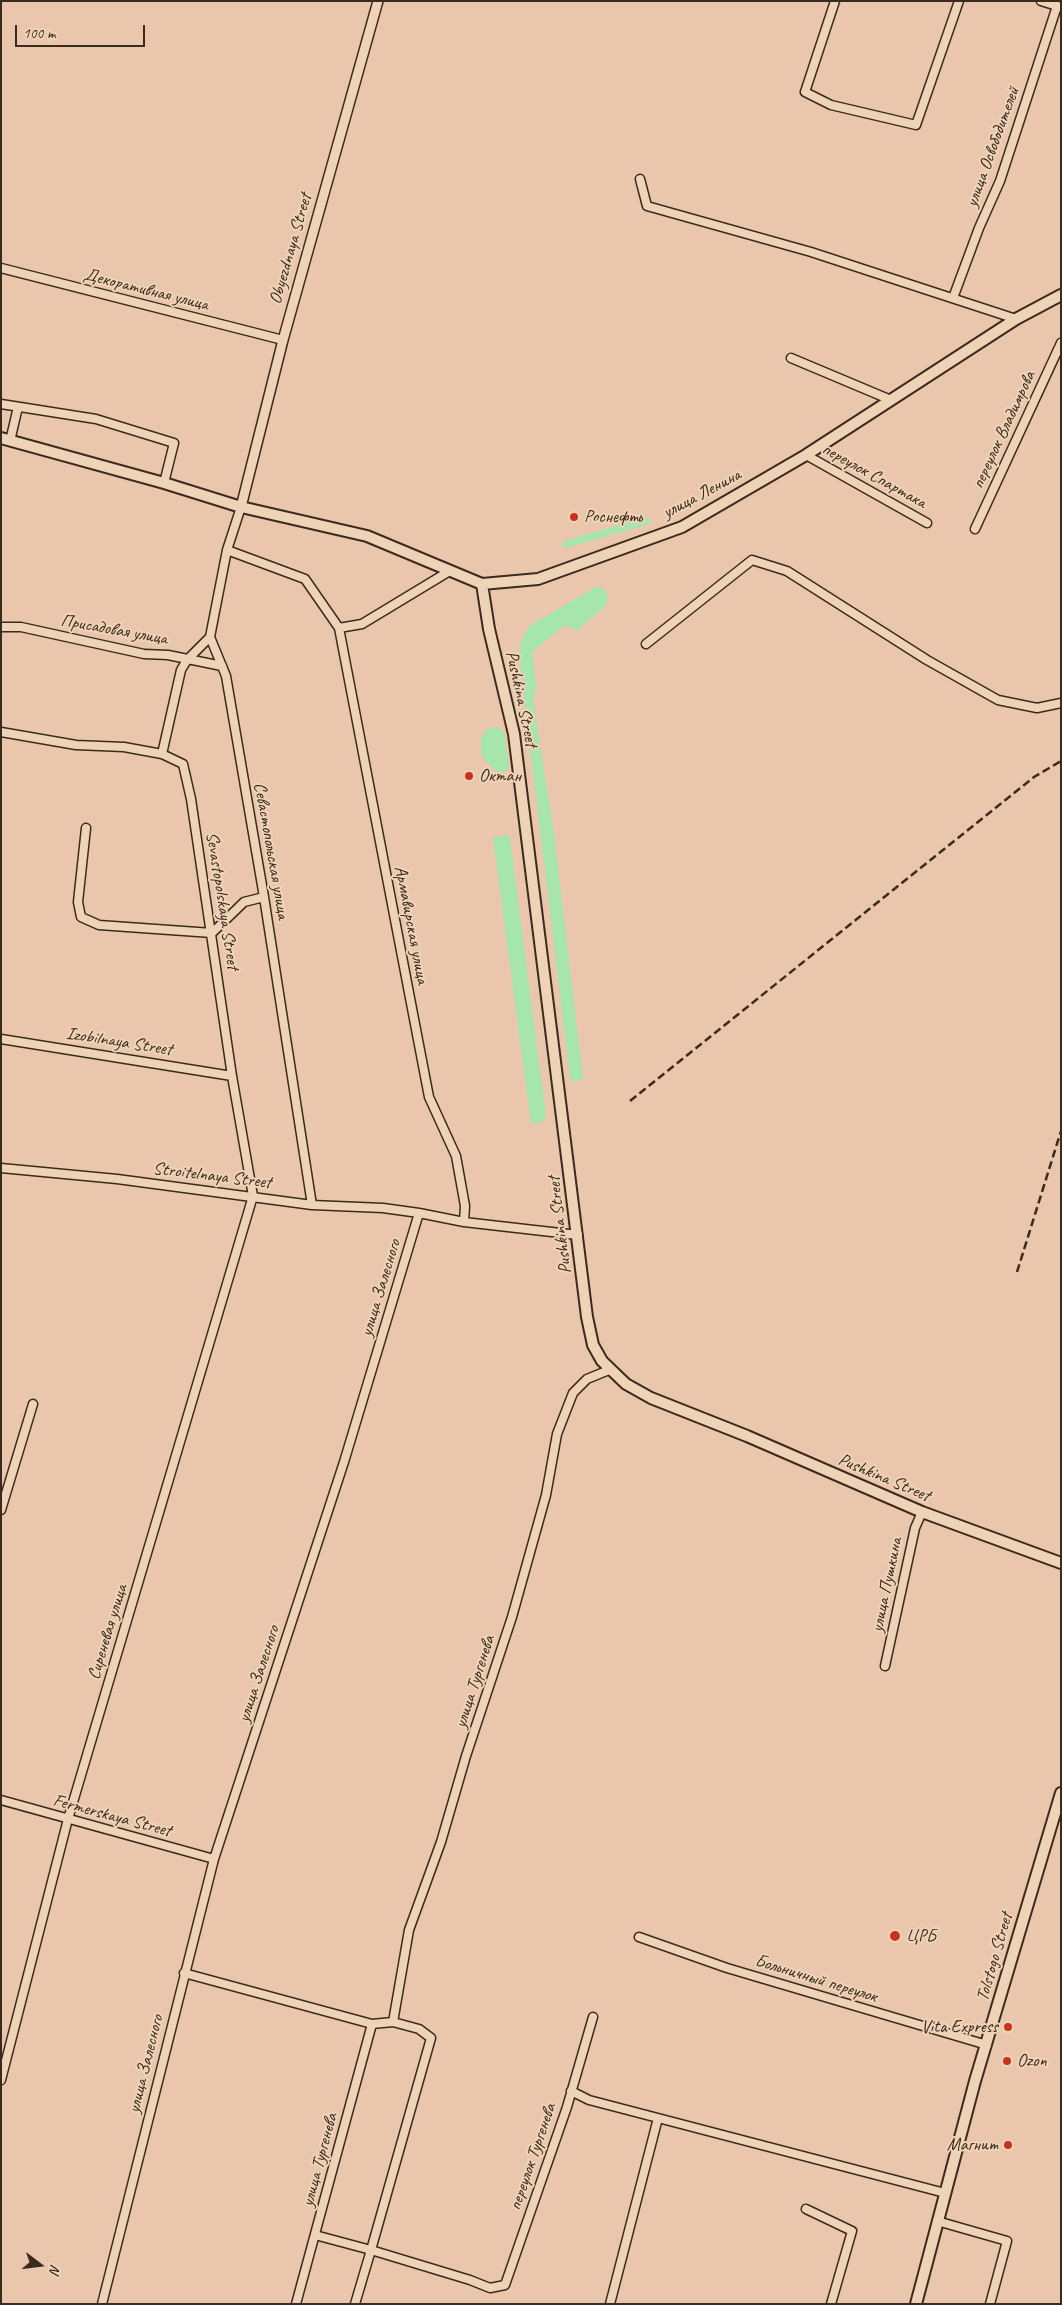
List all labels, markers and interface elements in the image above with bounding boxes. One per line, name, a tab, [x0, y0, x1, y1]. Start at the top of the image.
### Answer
scale bar	[18, 15, 148, 47]
text: 100 m	[23, 24, 55, 43]
street label: улица Освободителей	[961, 84, 1025, 210]
street label: Obyezdnaya Street	[265, 191, 317, 307]
street label: Декоративная улица	[81, 264, 211, 316]
street label: переулок Владимрова	[967, 368, 1041, 492]
street label: переулок Спартака	[818, 438, 930, 514]
street label: улица Ленина	[659, 464, 745, 524]
place label: Роснефть	[584, 506, 642, 528]
marker: Роснефть	[568, 511, 580, 523]
street label: Присадовая улица	[59, 610, 169, 650]
street label: Pushkina Street	[500, 649, 542, 749]
place label: Октан	[479, 765, 521, 787]
marker: Октан	[463, 770, 475, 782]
street label: Севастопольская улица	[248, 781, 294, 921]
street label: Sevastopolskaya Street	[200, 831, 244, 971]
street label: Армавирская улица	[389, 864, 433, 986]
street label: Izobilnaya Street	[65, 1023, 173, 1061]
street label: Stroitelnaya Street	[152, 1158, 272, 1194]
street label: Pushkina Street	[543, 1175, 577, 1275]
street label: улица Залесного	[356, 1237, 406, 1339]
street label: Pushkina Street	[835, 1449, 933, 1507]
street label: улица Пушкина	[866, 1536, 908, 1634]
street label: Сиреневая улица	[83, 1582, 133, 1682]
street label: улица Залесного	[233, 1623, 285, 1725]
street label: улица Тургенева	[450, 1633, 500, 1731]
street label: Fermerskaya Street	[51, 1790, 173, 1842]
street label: Tolstogo Street	[972, 1910, 1018, 2004]
place label: ЦРБ	[906, 1925, 936, 1947]
marker: ЦРБ	[888, 1929, 902, 1943]
street label: Больничный переулок	[752, 1950, 880, 2008]
street label: улица Залесного	[123, 2013, 169, 2115]
place label: Vita Express	[921, 2016, 998, 2038]
marker: Vita Express	[1002, 2021, 1014, 2033]
place label: Ozon	[1017, 2050, 1047, 2072]
marker: Ozon	[1001, 2055, 1013, 2067]
street label: переулок Тургенева	[505, 2101, 561, 2213]
street label: улица Тургенева	[297, 2111, 343, 2209]
place label: Магнит	[947, 2134, 998, 2156]
marker: Магнит	[1002, 2139, 1014, 2151]
north arrow	[15, 2240, 65, 2290]
text: N	[46, 2263, 64, 2275]

